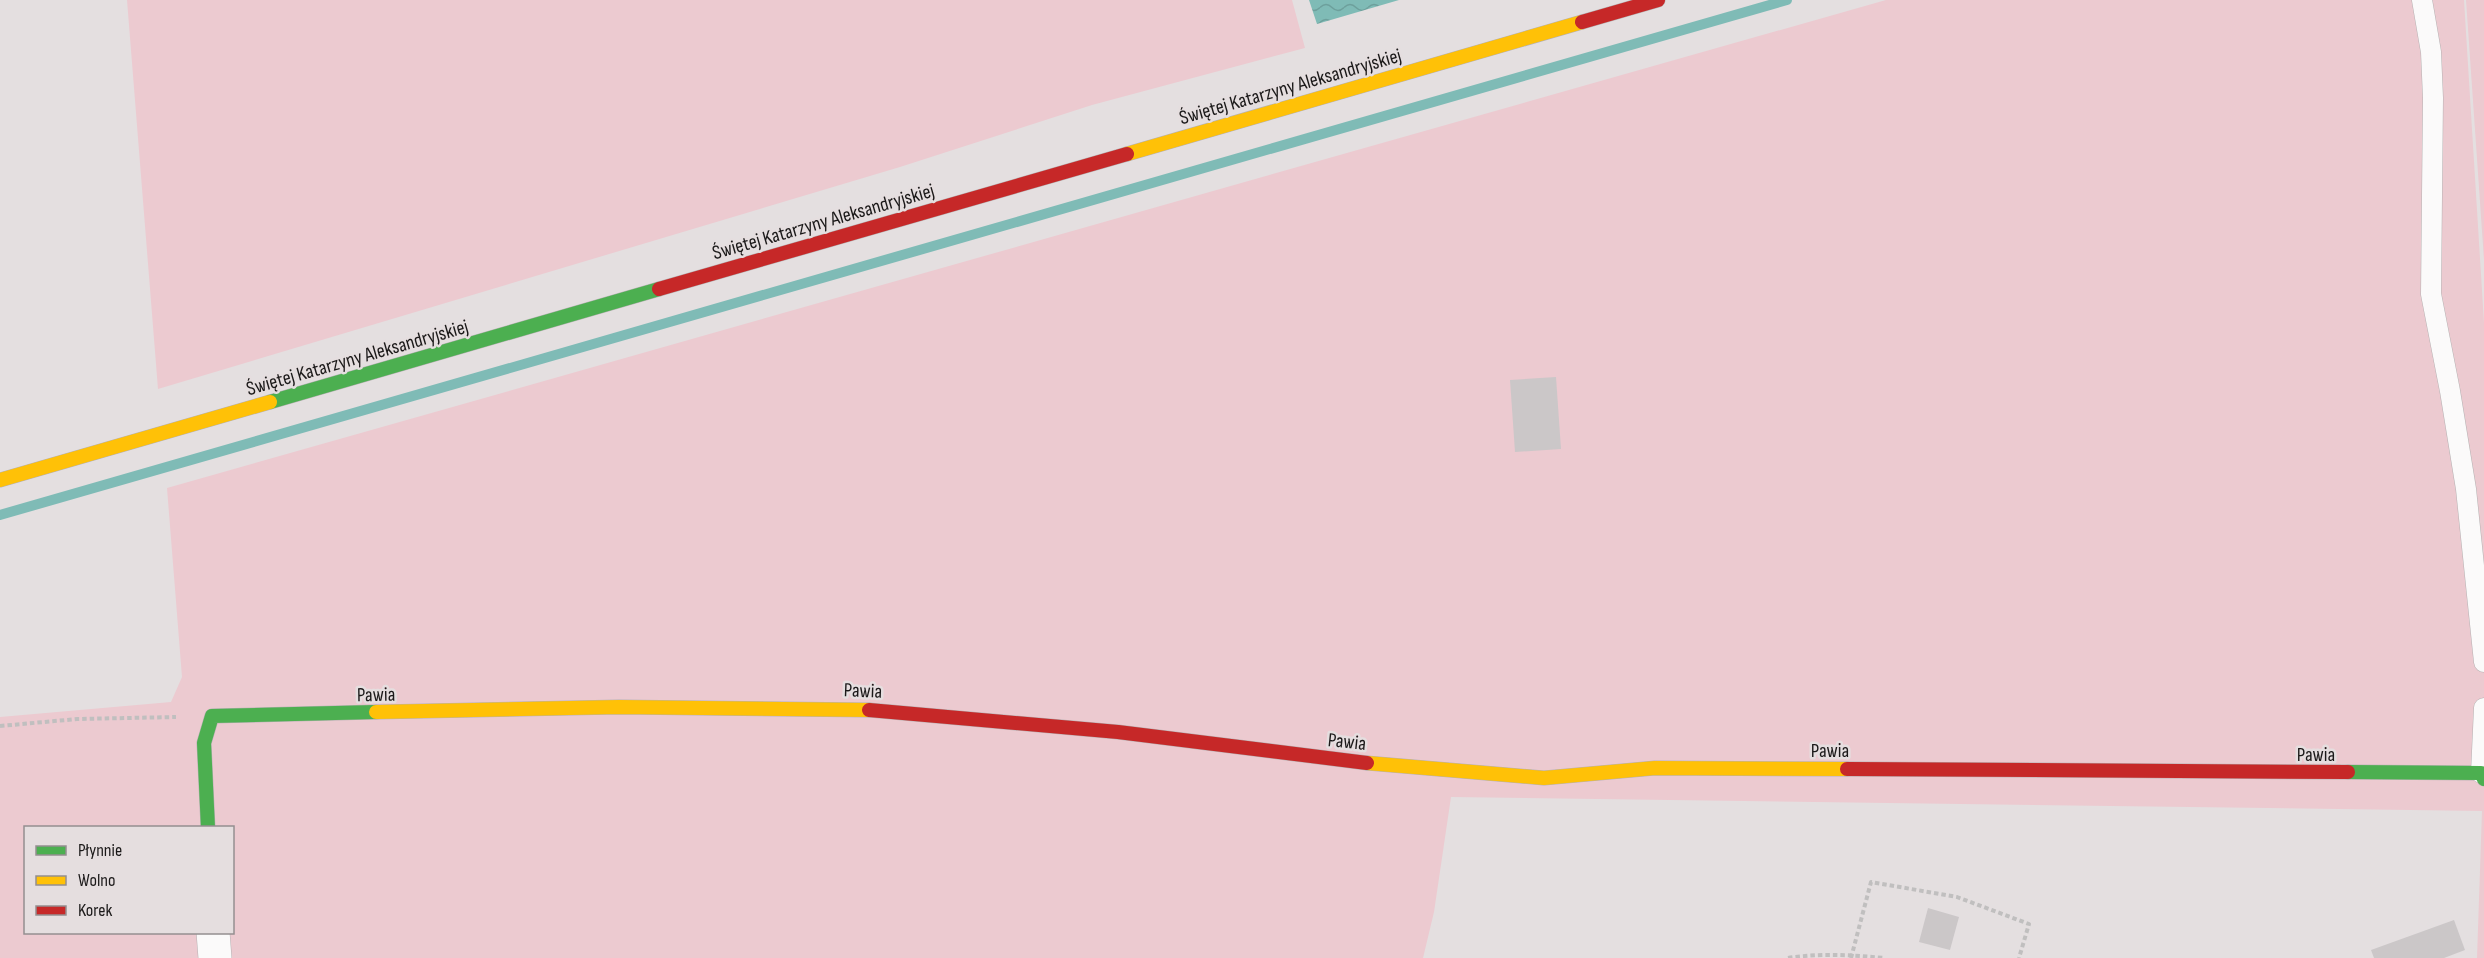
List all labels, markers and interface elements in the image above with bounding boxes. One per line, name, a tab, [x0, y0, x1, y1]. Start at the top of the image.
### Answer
street label: Świętej Katarzyny Aleksandryjskiej	[1177, 44, 1404, 130]
street label: Świętej Katarzyny Aleksandryjskiej	[710, 179, 937, 265]
street label: Świętej Katarzyny Aleksandryjskiej	[244, 315, 471, 401]
street label: Pawia	[843, 678, 883, 704]
street label: Pawia	[357, 683, 395, 707]
street label: Pawia	[1327, 728, 1367, 756]
street label: Pawia	[1811, 739, 1849, 763]
street label: Pawia	[2297, 743, 2335, 767]
legend	[24, 826, 234, 934]
text: Płynnie	[78, 840, 122, 861]
text: Wolno	[78, 870, 115, 891]
text: Korek	[78, 900, 112, 921]

